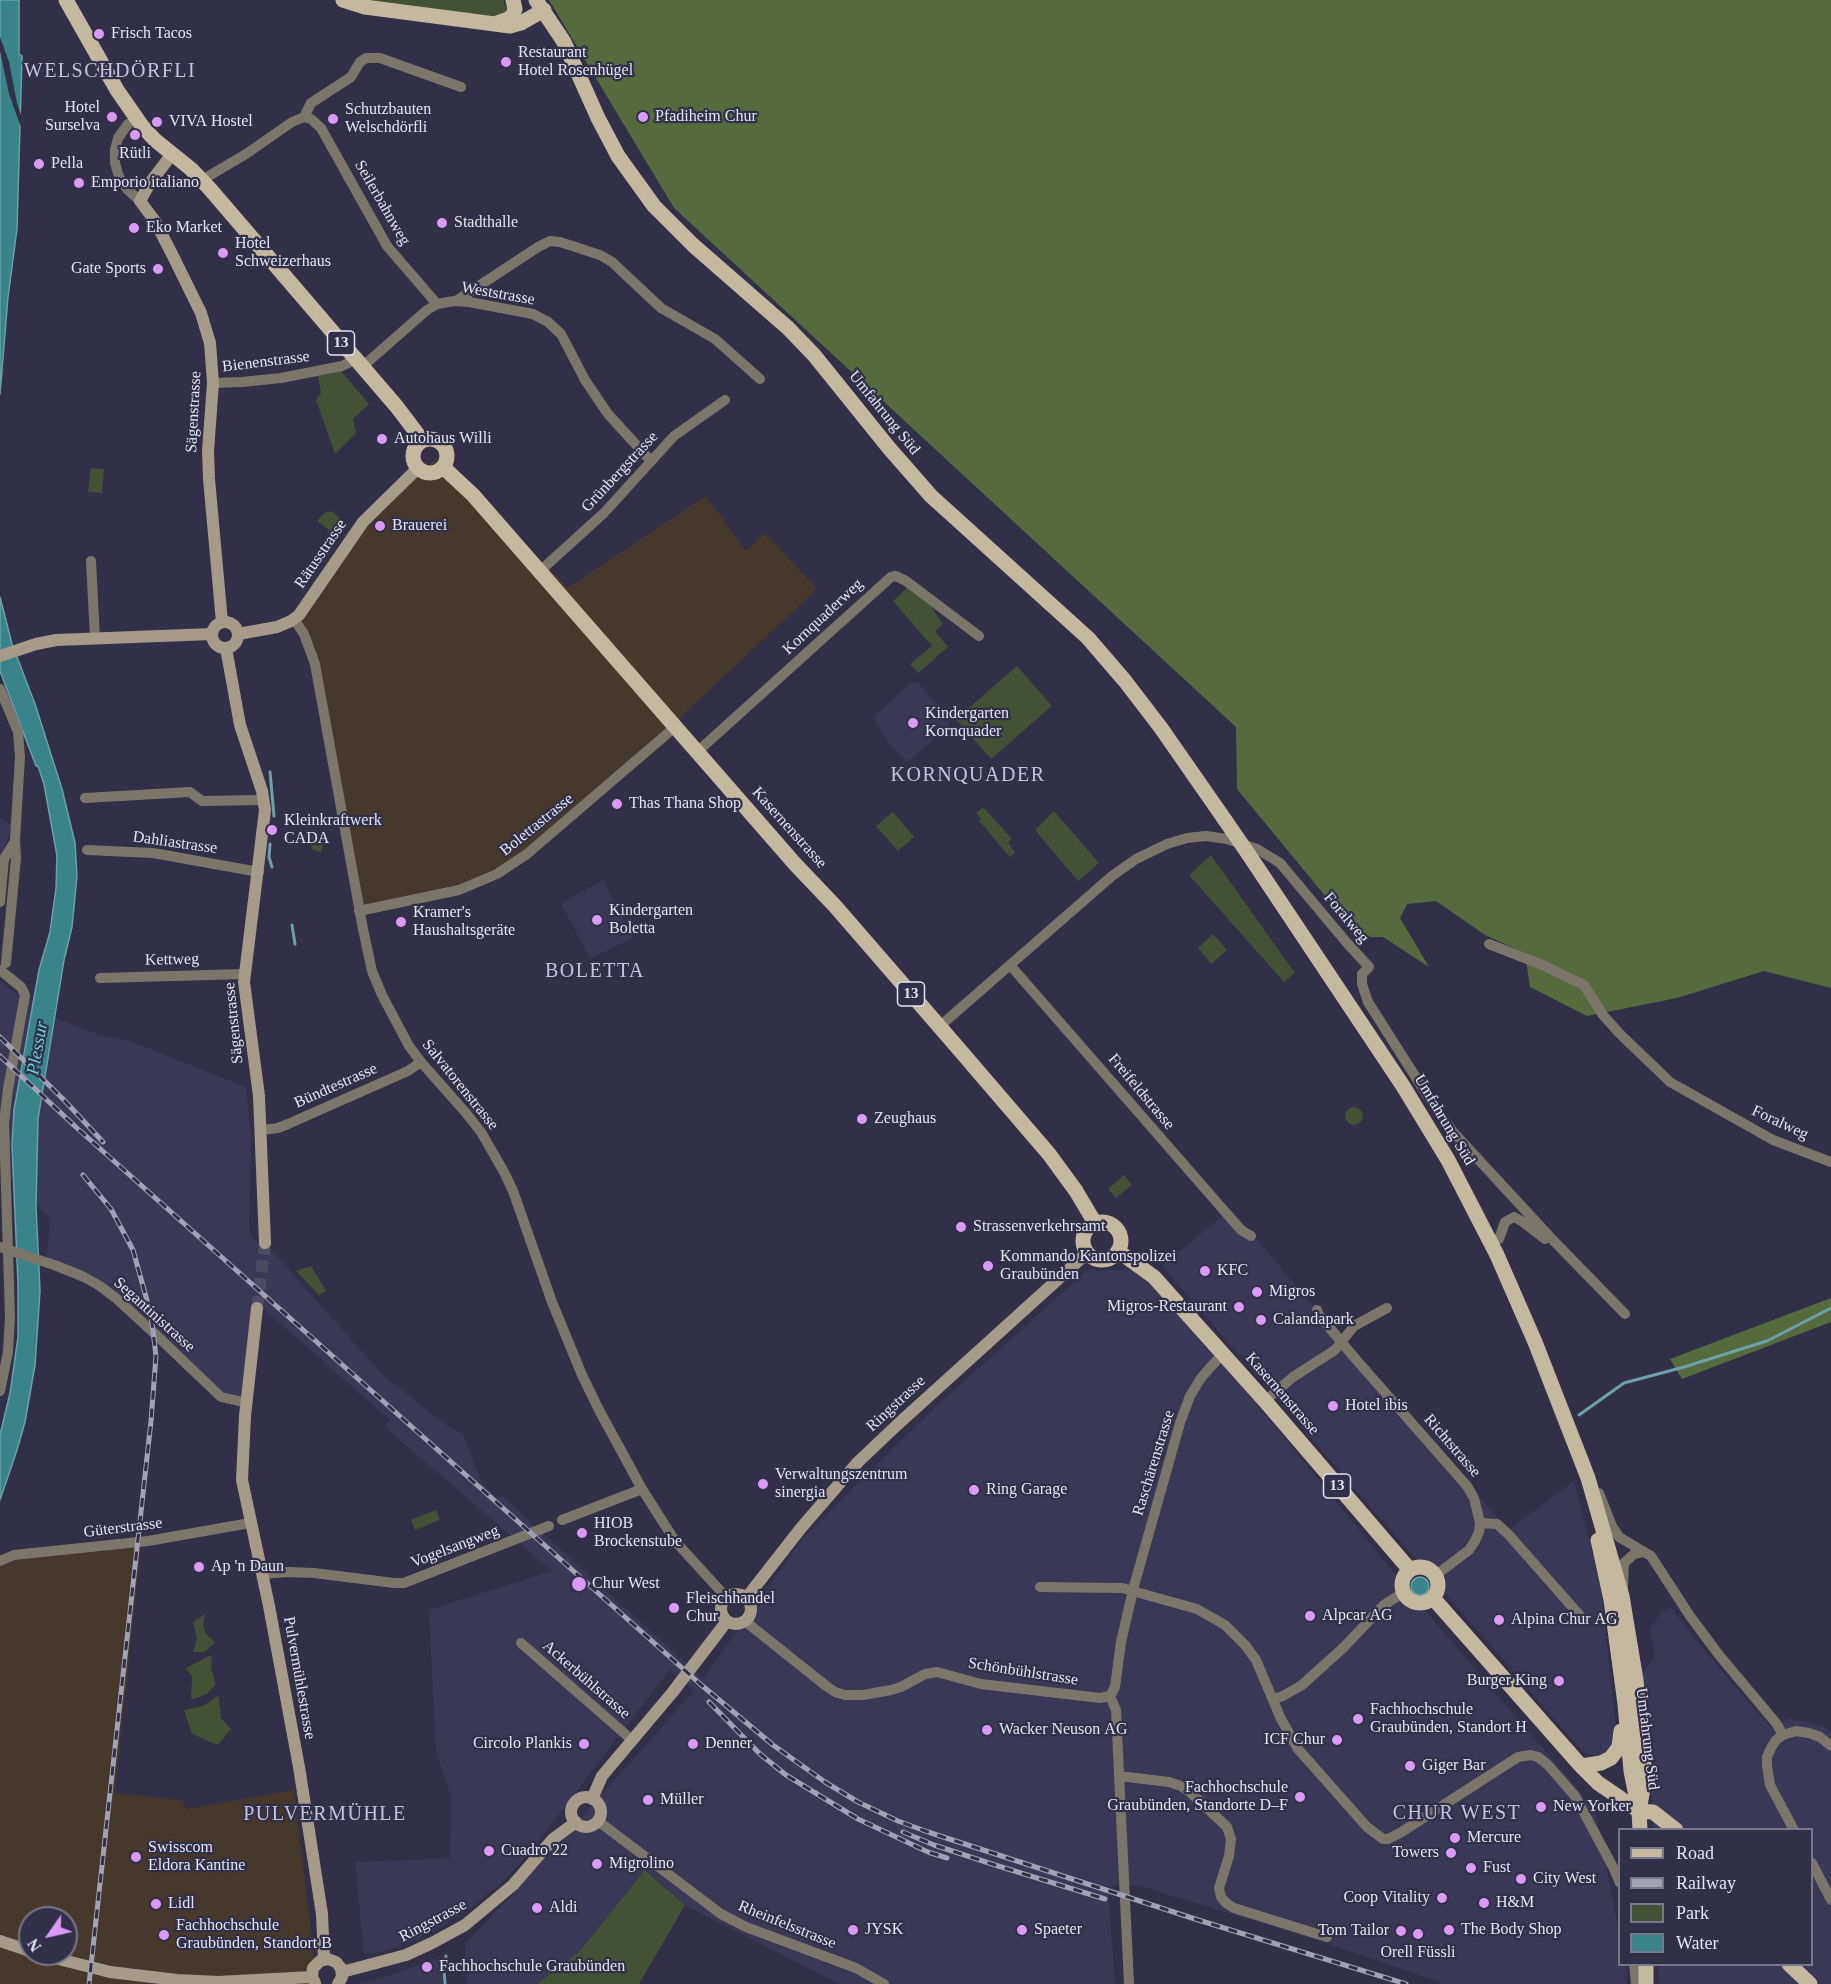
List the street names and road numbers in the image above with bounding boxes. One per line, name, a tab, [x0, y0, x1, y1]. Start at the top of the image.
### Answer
street label: Seilerbahnweg	[350, 157, 414, 249]
street label: Weststrasse	[460, 278, 536, 310]
road number: 13	[328, 331, 354, 355]
street label: Bienenstrasse	[221, 347, 311, 377]
street label: Umfahrung Süd	[844, 367, 924, 459]
street label: Sägenstrasse	[182, 371, 206, 453]
street label: Grünbergstrasse	[578, 428, 662, 516]
street label: Rätusstrasse	[291, 516, 351, 592]
street label: Kornquaderweg	[779, 575, 867, 659]
street label: Kasernenstrasse	[747, 783, 831, 873]
street label: Bolettastrasse	[496, 790, 578, 860]
street label: Dahliastrasse	[131, 828, 219, 858]
street label: Foralweg	[1319, 889, 1373, 947]
street label: Kettweg	[145, 950, 199, 970]
street label: Sägenstrasse	[220, 981, 248, 1065]
road number: 13	[898, 982, 924, 1006]
street label: Salvatorenstrasse	[418, 1036, 502, 1134]
street label: Freifeldstrasse	[1104, 1050, 1178, 1134]
street label: Bündtestrasse	[291, 1059, 381, 1113]
street label: Umfahrung Süd	[1409, 1071, 1479, 1169]
street label: Foralweg	[1749, 1102, 1811, 1144]
street label: Segantinistrasse	[109, 1273, 199, 1357]
street label: Kasernenstrasse	[1241, 1349, 1323, 1439]
street label: Ringstrasse	[862, 1372, 930, 1436]
street label: Raschärenstrasse	[1129, 1408, 1179, 1518]
street label: Richtstrasse	[1419, 1411, 1485, 1481]
road number: 13	[1324, 1474, 1350, 1498]
street label: Güterstrasse	[83, 1514, 163, 1542]
street label: Vogelsangweg	[408, 1521, 502, 1573]
street label: Pulvermühlestrasse	[279, 1615, 319, 1741]
street label: Ackerbühlstrasse	[538, 1637, 634, 1723]
street label: Schönbühlstrasse	[967, 1654, 1079, 1690]
street label: Umfahrung Süd	[1631, 1687, 1663, 1791]
street label: Ringstrasse	[396, 1895, 470, 1947]
street label: Rheinfelsstrasse	[735, 1897, 839, 1953]

